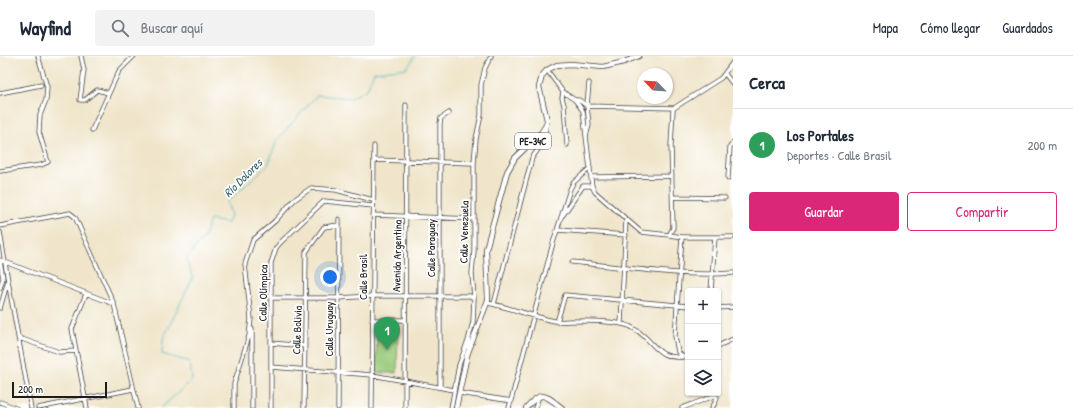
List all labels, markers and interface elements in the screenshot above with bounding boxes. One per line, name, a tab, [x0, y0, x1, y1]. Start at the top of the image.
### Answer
search box	[95, 10, 375, 46]
text: Wayfind	[20, 15, 71, 41]
icon: search	[109, 17, 131, 39]
text: Buscar aquí	[141, 17, 203, 38]
text: Mapa	[873, 18, 898, 37]
text: Cómo llegar	[920, 18, 980, 37]
text: Guardados	[1002, 18, 1053, 37]
north arrow	[637, 68, 673, 104]
text: Cerca	[749, 71, 785, 94]
text: Los Portales	[787, 125, 854, 146]
road number: PE-34C	[515, 133, 551, 149]
text: 1	[760, 136, 764, 154]
text: 200 m	[1027, 136, 1057, 154]
text: Deportes · Calle Brasil	[787, 146, 891, 164]
water label: Río Dolores	[220, 154, 267, 201]
button: Guardar	[749, 192, 899, 231]
button: Compartir	[907, 192, 1057, 231]
street label: Calle Venezuela	[456, 200, 472, 263]
street label: Calle Paraguay	[424, 218, 438, 277]
street label: Avenida Argentina	[389, 219, 405, 292]
street label: Calle Brasil	[356, 254, 370, 300]
street label: Calle Olímpica	[256, 264, 271, 321]
your location	[320, 267, 340, 287]
map controls	[685, 288, 721, 396]
button: +	[685, 288, 721, 324]
street label: Calle Uruguay	[322, 301, 336, 356]
street label: Calle Bolivia	[289, 305, 305, 355]
pin: 1	[374, 317, 400, 350]
button: −	[685, 324, 721, 360]
button: layers	[685, 360, 721, 396]
scale bar	[12, 380, 107, 399]
text: 200 m	[18, 382, 43, 396]

